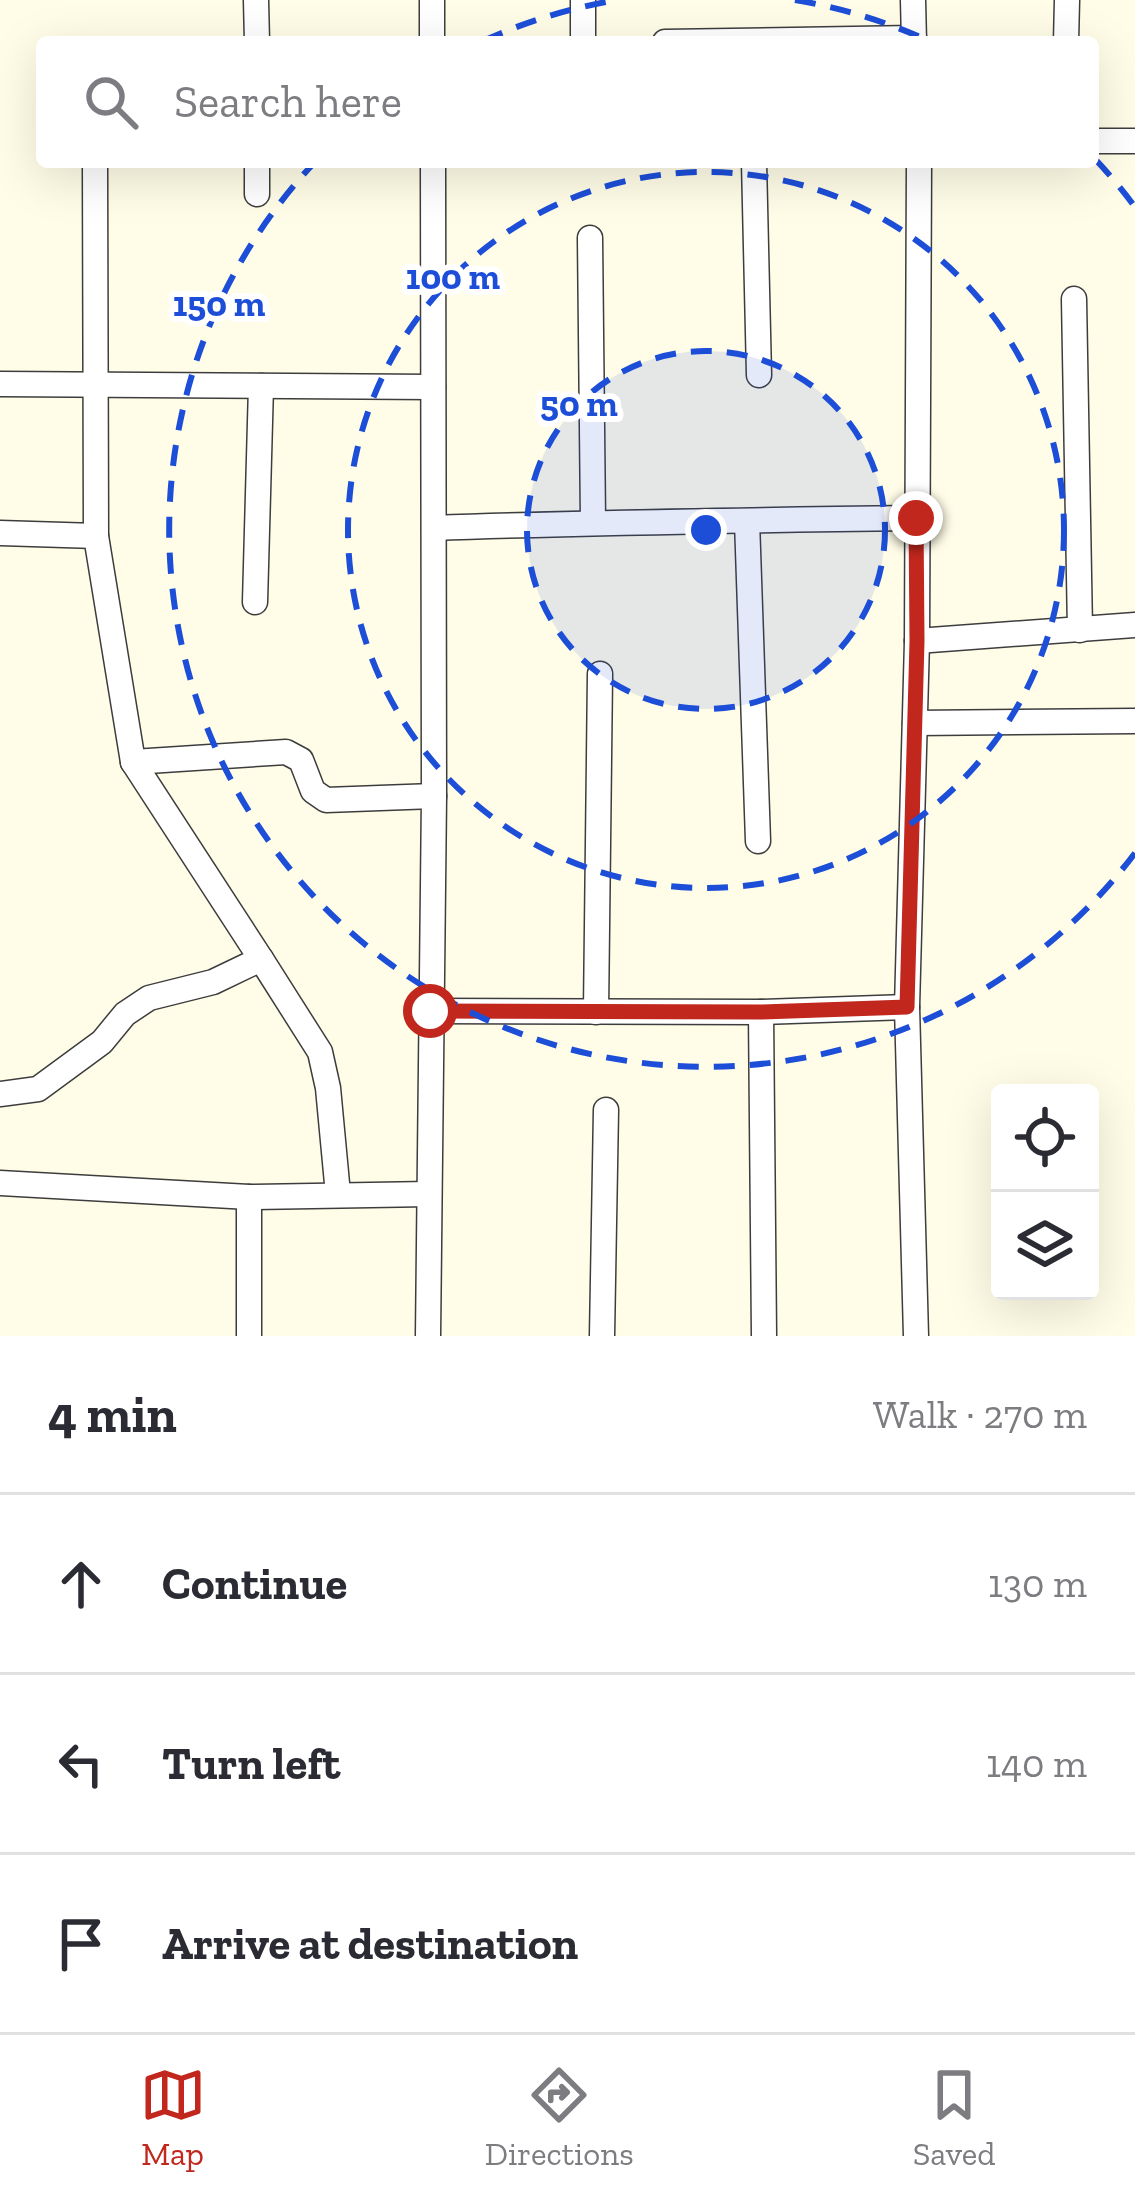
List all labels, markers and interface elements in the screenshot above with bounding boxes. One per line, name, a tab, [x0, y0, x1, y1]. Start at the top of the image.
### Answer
search box	[36, 36, 1099, 168]
icon: search	[78, 69, 144, 135]
text: Search here	[174, 75, 402, 129]
text: 100 m	[406, 255, 501, 298]
text: 150 m	[173, 282, 266, 325]
text: 50 m	[540, 382, 618, 425]
route end	[889, 491, 943, 545]
centre of rings	[685, 509, 727, 551]
route start	[403, 984, 457, 1038]
map controls	[991, 1084, 1099, 1300]
button: locate	[991, 1084, 1099, 1192]
button: layers	[991, 1192, 1099, 1300]
text: 4 min	[48, 1384, 177, 1445]
text: Walk · 270 m	[873, 1391, 1087, 1438]
icon: ahead	[48, 1551, 114, 1617]
text: Continue	[162, 1557, 347, 1611]
text: 130 m	[988, 1560, 1087, 1607]
icon: left	[48, 1731, 114, 1797]
text: Turn left	[162, 1737, 340, 1791]
text: 140 m	[986, 1740, 1087, 1787]
icon: arrive	[48, 1911, 114, 1977]
text: Arrive at destination	[162, 1917, 578, 1971]
tab: Map	[140, 2062, 206, 2173]
tab: Directions	[485, 2062, 634, 2173]
tab: Saved	[913, 2062, 995, 2173]

